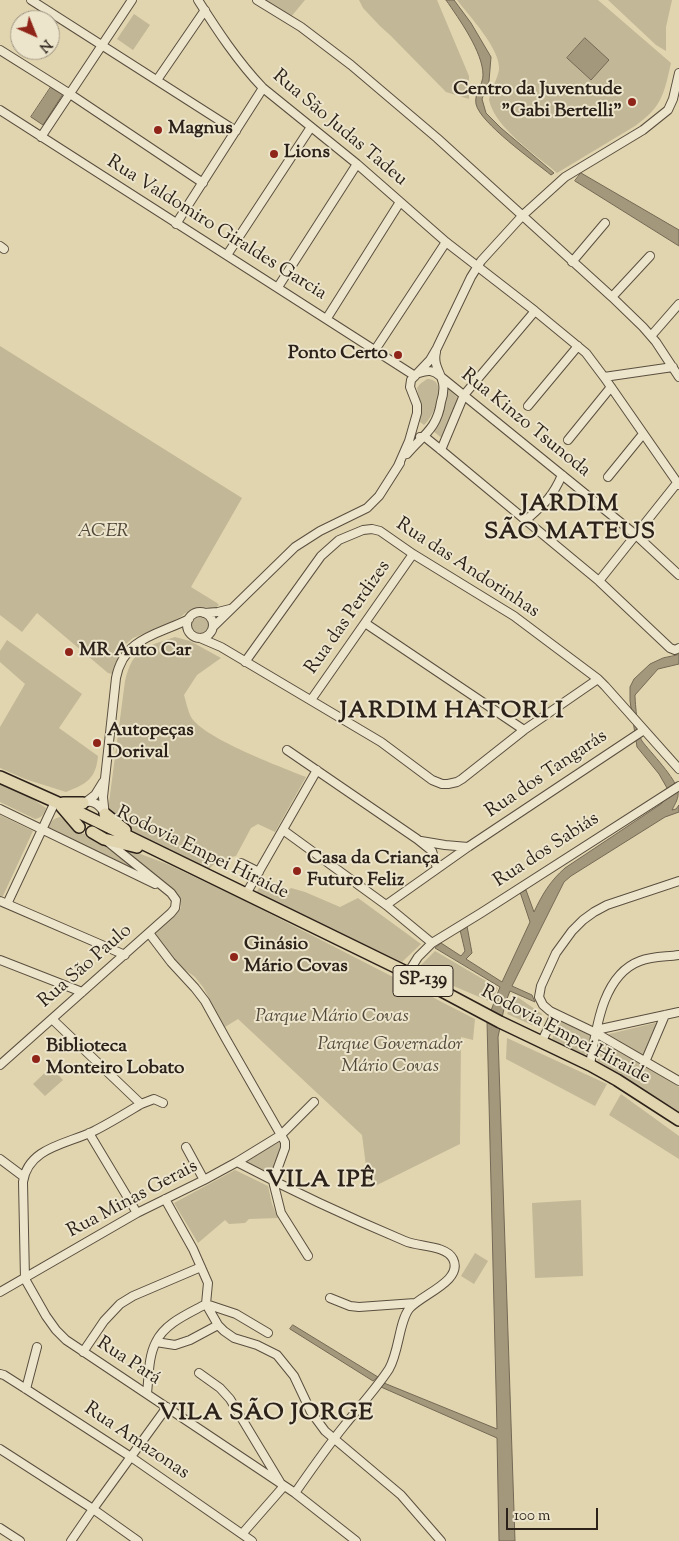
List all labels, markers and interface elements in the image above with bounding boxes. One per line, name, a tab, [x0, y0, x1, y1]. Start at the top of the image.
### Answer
north arrow	[10, 10, 60, 60]
text: N	[34, 34, 56, 56]
street label: Rua São Judas Tadeu	[267, 66, 411, 192]
place label: Centro da Juventude "Gabi Bertelli"	[453, 80, 622, 124]
marker: Centro da Juventude "Gabi Bertelli"	[626, 96, 638, 108]
place label: Magnus	[168, 119, 233, 141]
marker: Magnus	[152, 124, 164, 136]
place label: Lions	[284, 143, 330, 165]
marker: Lions	[268, 148, 280, 160]
street label: Rua Valdomiro Giraldes Garcia	[102, 152, 330, 306]
place label: Ponto Certo	[288, 344, 388, 366]
marker: Ponto Certo	[392, 349, 404, 361]
street label: Rua Kinzo Tsunoda	[456, 365, 594, 483]
district label: JARDIM SÃO MATEUS	[483, 492, 657, 548]
street label: Rua das Andorinhas	[391, 514, 543, 624]
park label: ACER	[77, 522, 129, 544]
street label: Rua das Perdizes	[301, 557, 397, 679]
place label: MR Auto Car	[79, 641, 191, 663]
marker: MR Auto Car	[63, 646, 75, 658]
district label: JARDIM HATORI I	[338, 699, 566, 727]
place label: Autopeças Dorival	[107, 721, 194, 765]
street label: Rua dos Tangarás	[482, 726, 612, 824]
marker: Autopeças Dorival	[91, 737, 103, 749]
street label: Rodovia Empei Hiraide	[112, 802, 292, 906]
street label: Rua dos Sabiás	[490, 808, 604, 894]
place label: Casa da Criança Futuro Feliz	[307, 849, 439, 893]
marker: Casa da Criança Futuro Feliz	[291, 865, 303, 877]
street label: Rua São Paulo	[35, 920, 137, 1014]
place label: Ginásio Mário Covas	[244, 935, 348, 979]
marker: Ginásio Mário Covas	[228, 951, 240, 963]
road number: SP-139	[393, 966, 453, 996]
street label: Rodovia Empei Hiraide	[476, 982, 654, 1090]
park label: Parque Mário Covas	[255, 1007, 409, 1029]
park label: Parque Governador Mário Covas	[317, 1035, 463, 1079]
place label: Biblioteca Monteiro Lobato	[46, 1037, 184, 1081]
marker: Biblioteca Monteiro Lobato	[30, 1053, 42, 1065]
street label: Rua Minas Gerais	[64, 1156, 202, 1244]
district label: VILA IPÊ	[265, 1168, 377, 1196]
street label: Rua Pará	[92, 1333, 164, 1391]
street label: Rua Amazonas	[79, 1399, 193, 1485]
district label: VILA SÃO JORGE	[156, 1401, 376, 1429]
scale bar	[509, 1498, 602, 1530]
text: 100 m	[514, 1506, 550, 1527]

